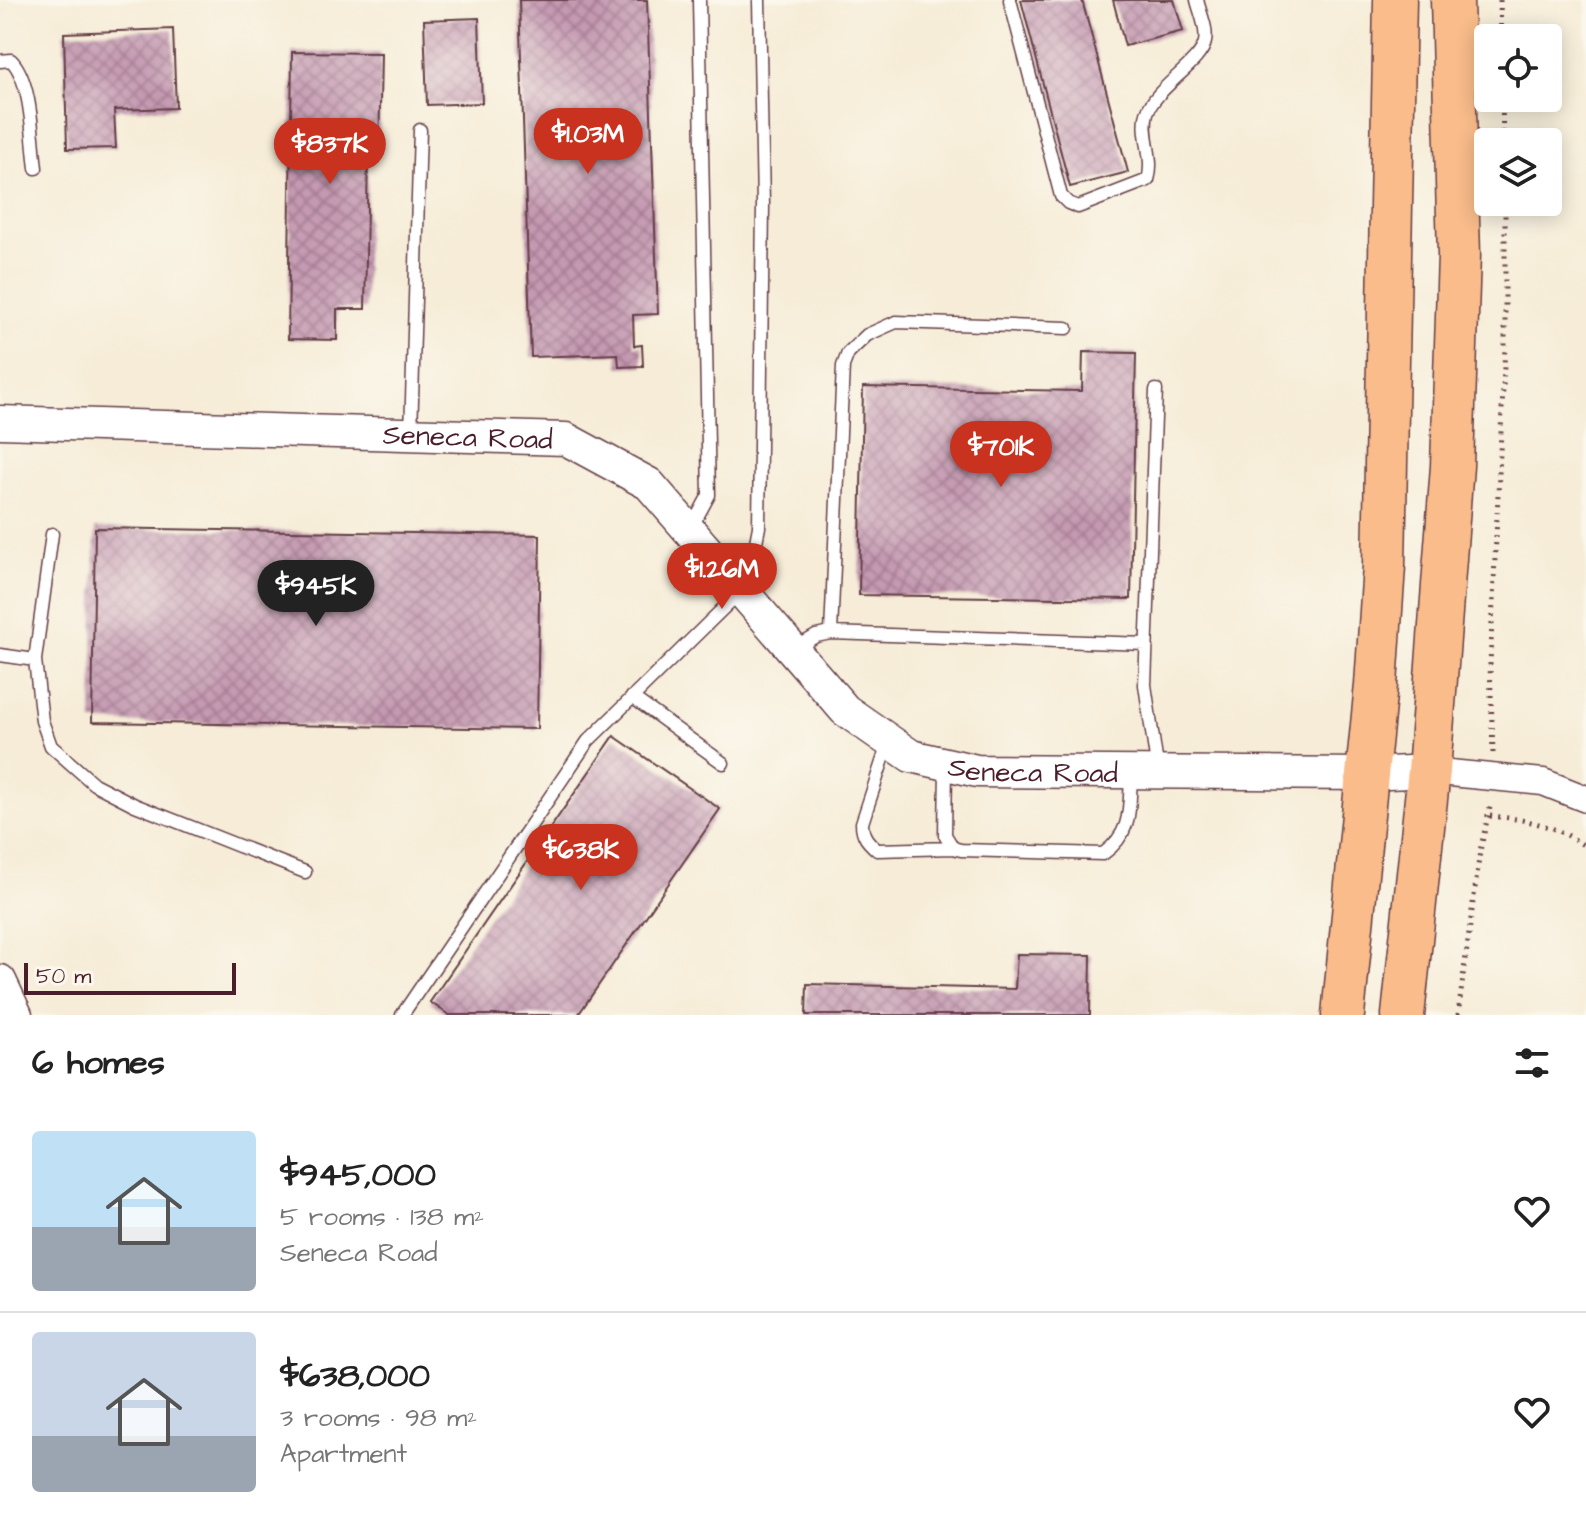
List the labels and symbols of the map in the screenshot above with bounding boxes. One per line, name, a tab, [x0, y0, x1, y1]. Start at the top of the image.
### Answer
pin: $1.03M	[523, 108, 653, 176]
pin: $837K	[274, 118, 386, 186]
street label: Seneca Road	[382, 416, 553, 460]
pin: $701K	[945, 421, 1057, 489]
pin: $1.26M	[657, 543, 787, 611]
pin: $945K	[260, 560, 372, 628]
street label: Seneca Road	[944, 747, 1118, 793]
pin: $638K	[525, 824, 637, 892]
scale bar	[24, 959, 236, 995]

